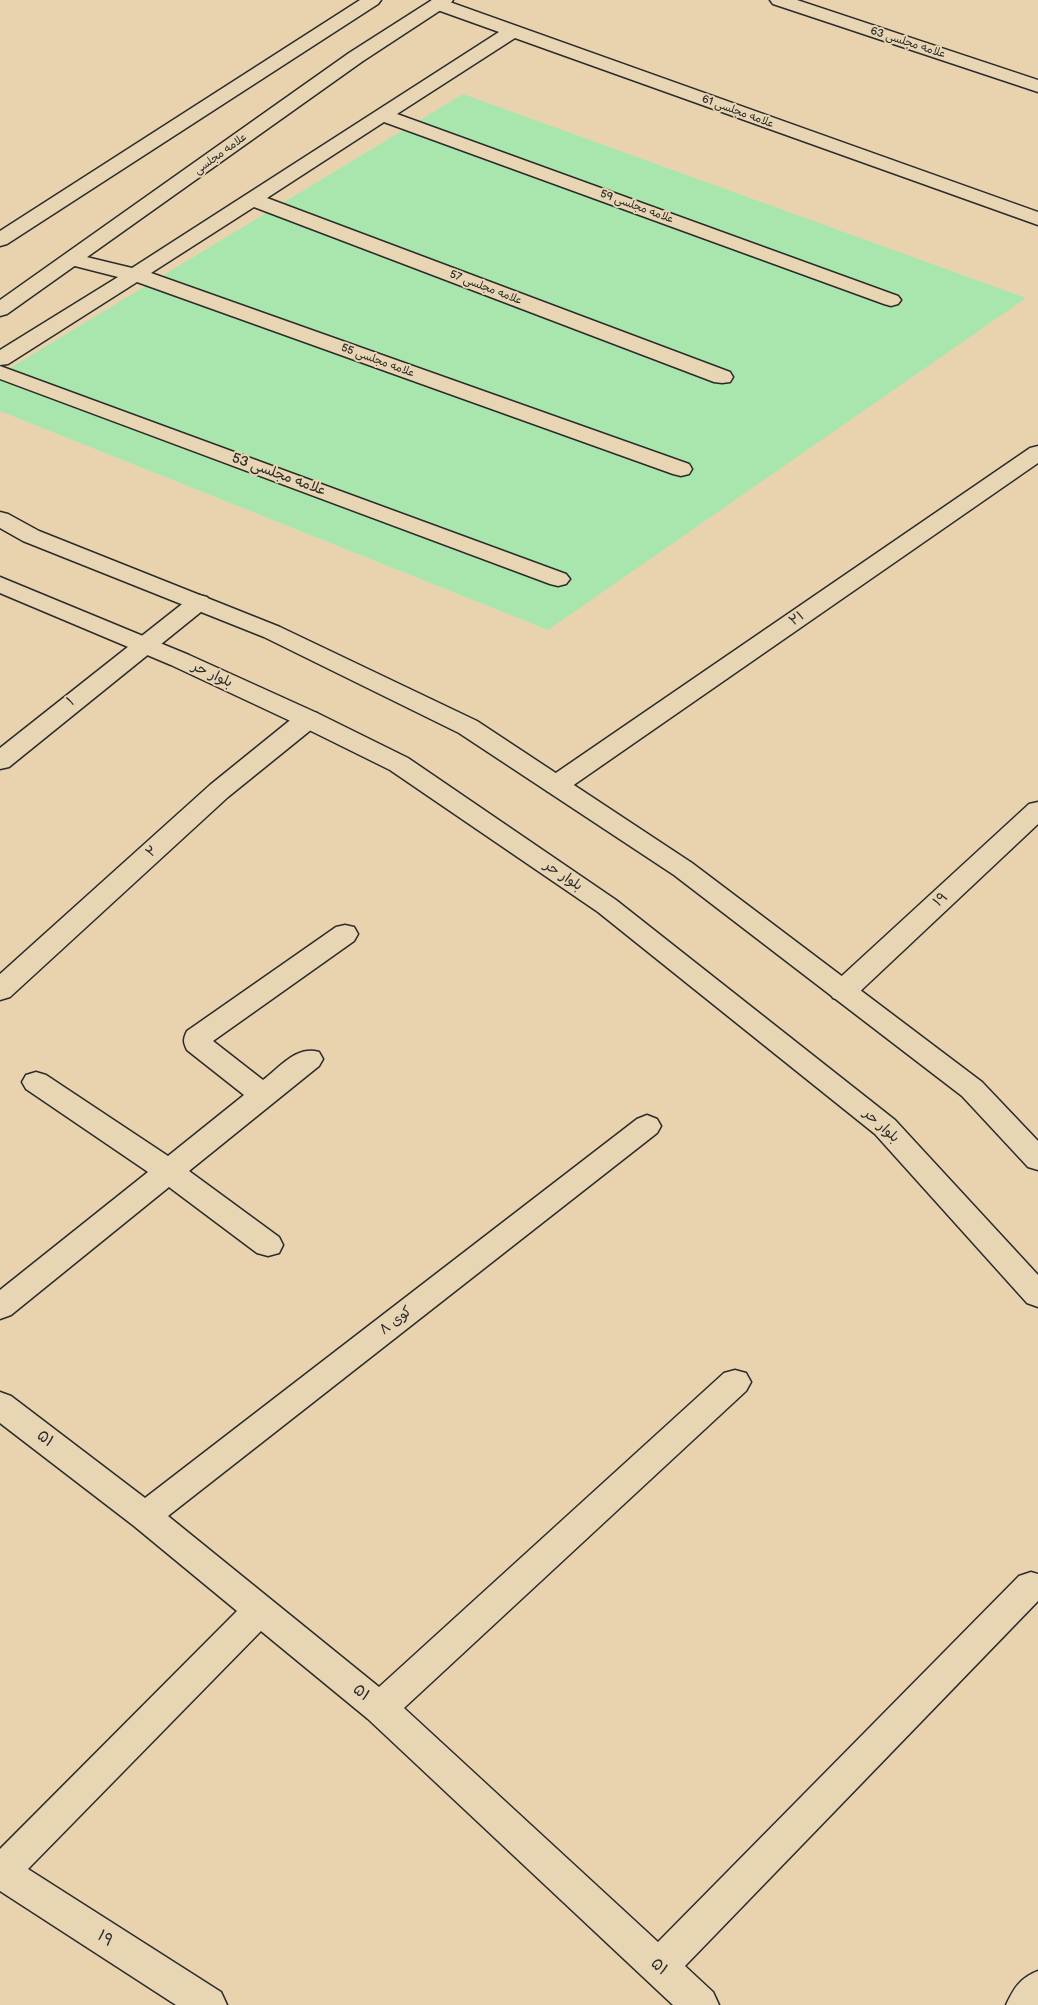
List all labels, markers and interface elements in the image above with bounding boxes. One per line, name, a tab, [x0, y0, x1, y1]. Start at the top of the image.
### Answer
street label: علامه مجلسی 63	[868, 25, 948, 61]
street label: علامه مجلسی 61	[700, 93, 776, 131]
street label: علامه مجلسی	[192, 130, 250, 178]
street label: علامه مجلسی 59	[598, 187, 676, 227]
street label: علامه مجلسی 57	[448, 268, 524, 308]
street label: علامه مجلسی 55	[339, 341, 417, 381]
street label: علامه مجلسی 53	[229, 450, 329, 500]
street label: ۲۱	[786, 608, 808, 630]
street label: بلوار حر	[189, 658, 235, 692]
street label: ۱	[64, 694, 78, 710]
street label: ۲	[143, 843, 161, 861]
street label: بلوار حر	[541, 857, 585, 895]
street label: ۱۹	[930, 889, 952, 911]
street label: بلوار حر	[859, 1105, 903, 1147]
street label: کوی ۸	[376, 1303, 416, 1339]
street label: ۵۱	[32, 1426, 58, 1452]
street label: ۵۱	[348, 1680, 374, 1706]
street label: ۱۹	[93, 1927, 117, 1951]
street label: ۵۱	[646, 1954, 672, 1980]

